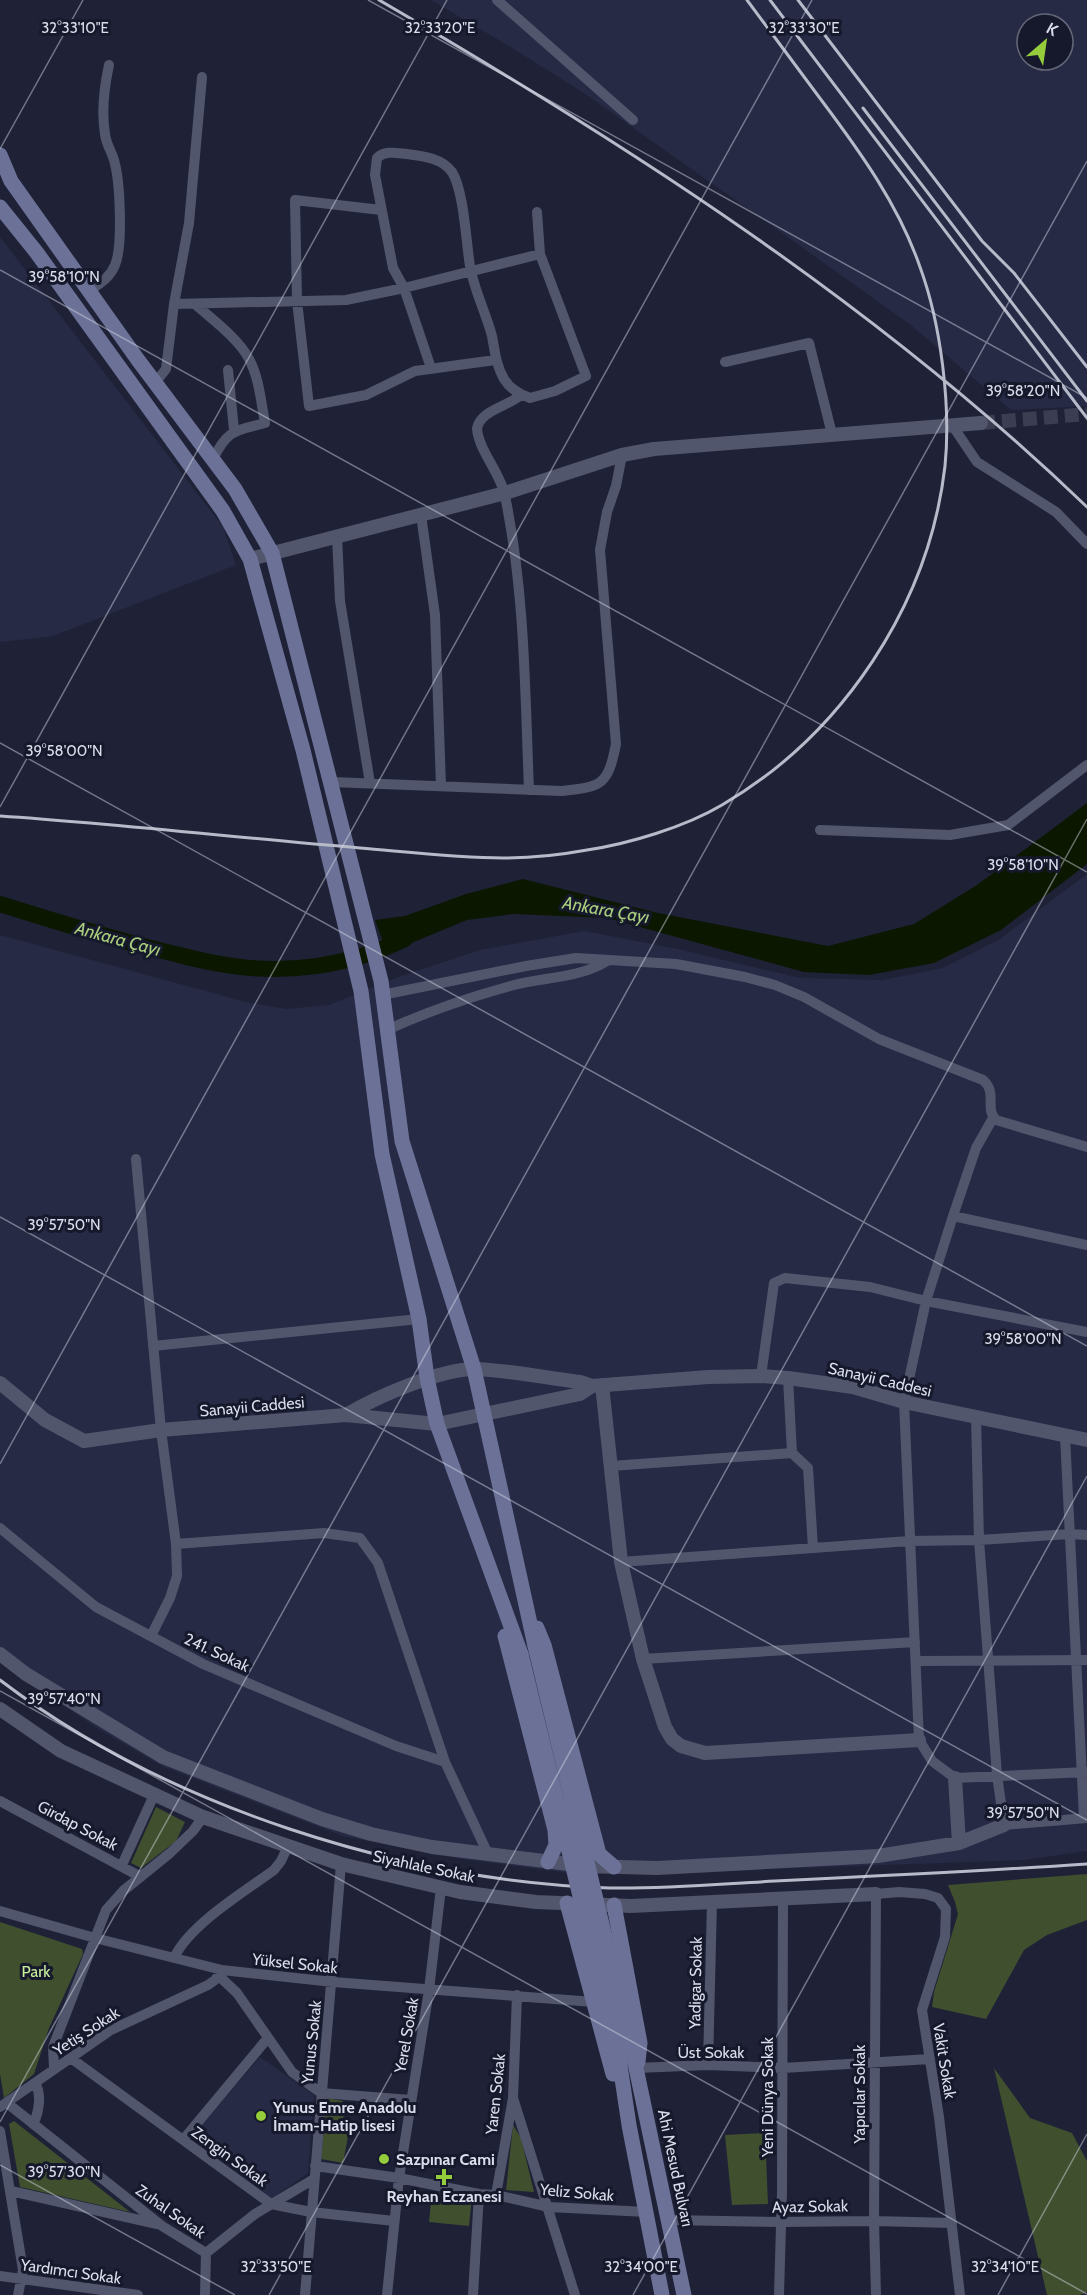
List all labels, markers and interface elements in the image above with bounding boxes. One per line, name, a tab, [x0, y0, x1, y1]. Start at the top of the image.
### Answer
north arrow	[1015, 12, 1075, 72]
text: 32°33'10"E	[41, 19, 109, 37]
text: 32°33'20"E	[405, 19, 475, 37]
text: 32°33'30"E	[769, 19, 839, 37]
text: K	[1043, 19, 1061, 40]
text: 39°58'10"N	[28, 268, 100, 286]
text: 39°58'20"N	[986, 382, 1060, 400]
text: 39°58'00"N	[25, 742, 103, 760]
text: 39°58'10"N	[987, 856, 1059, 874]
water label: Ankara Çayı	[560, 891, 651, 928]
water label: Ankara Çayı	[72, 917, 163, 961]
text: 39°57'50"N	[27, 1216, 101, 1234]
text: 39°58'00"N	[984, 1330, 1062, 1348]
street label: Sanayii Caddesi	[826, 1358, 933, 1401]
street label: Sanayii Caddesi	[199, 1392, 305, 1421]
street label: 241. Sokak	[181, 1629, 253, 1676]
text: 39°57'40"N	[27, 1690, 101, 1708]
street label: Girdap Sokak	[34, 1796, 122, 1855]
text: 39°57'50"N	[986, 1804, 1060, 1822]
street label: Siyahlale Sokak	[371, 1846, 478, 1887]
street label: Yadigar Sokak	[685, 1936, 706, 2030]
street label: Yüksel Sokak	[250, 1949, 339, 1978]
park label: Park	[22, 1962, 51, 1981]
street label: Yerel Sokak	[390, 1995, 423, 2075]
street label: Yunus Sokak	[298, 1998, 325, 2086]
street label: Yetiş Sokak	[49, 2003, 124, 2060]
street label: Vakit Sokak	[929, 2022, 960, 2101]
street label: Yeni Dünya Sokak	[758, 2036, 777, 2158]
street label: Üst Sokak	[677, 2043, 745, 2062]
street label: Yapıcılar Sokak	[850, 2044, 869, 2144]
street label: Yaren Sokak	[482, 2052, 509, 2136]
place label: Yunus Emre Anadolu İmam-Hatip lisesi	[272, 2098, 416, 2135]
street label: Ahi Mesud Bulvarı	[654, 2108, 697, 2228]
marker: Yunus Emre Anadolu İmam-Hatip lisesi	[254, 2109, 268, 2123]
street label: Zengin Sokak	[188, 2122, 272, 2191]
place label: Sazpınar Cami	[396, 2150, 495, 2169]
marker: Sazpınar Cami	[377, 2152, 391, 2166]
text: 39°57'30"N	[27, 2163, 101, 2181]
marker: Reyhan Eczanesi	[437, 2170, 451, 2184]
street label: Yeliz Sokak	[538, 2180, 616, 2205]
street label: Zuhal Sokak	[132, 2181, 210, 2243]
place label: Reyhan Eczanesi	[386, 2187, 502, 2206]
street label: Ayaz Sokak	[772, 2196, 849, 2217]
street label: Yardımcı Sokak	[19, 2255, 123, 2288]
text: 32°33'50"E	[241, 2258, 311, 2276]
text: 32°34'00"E	[604, 2258, 678, 2276]
text: 32°34'10"E	[971, 2258, 1039, 2276]

